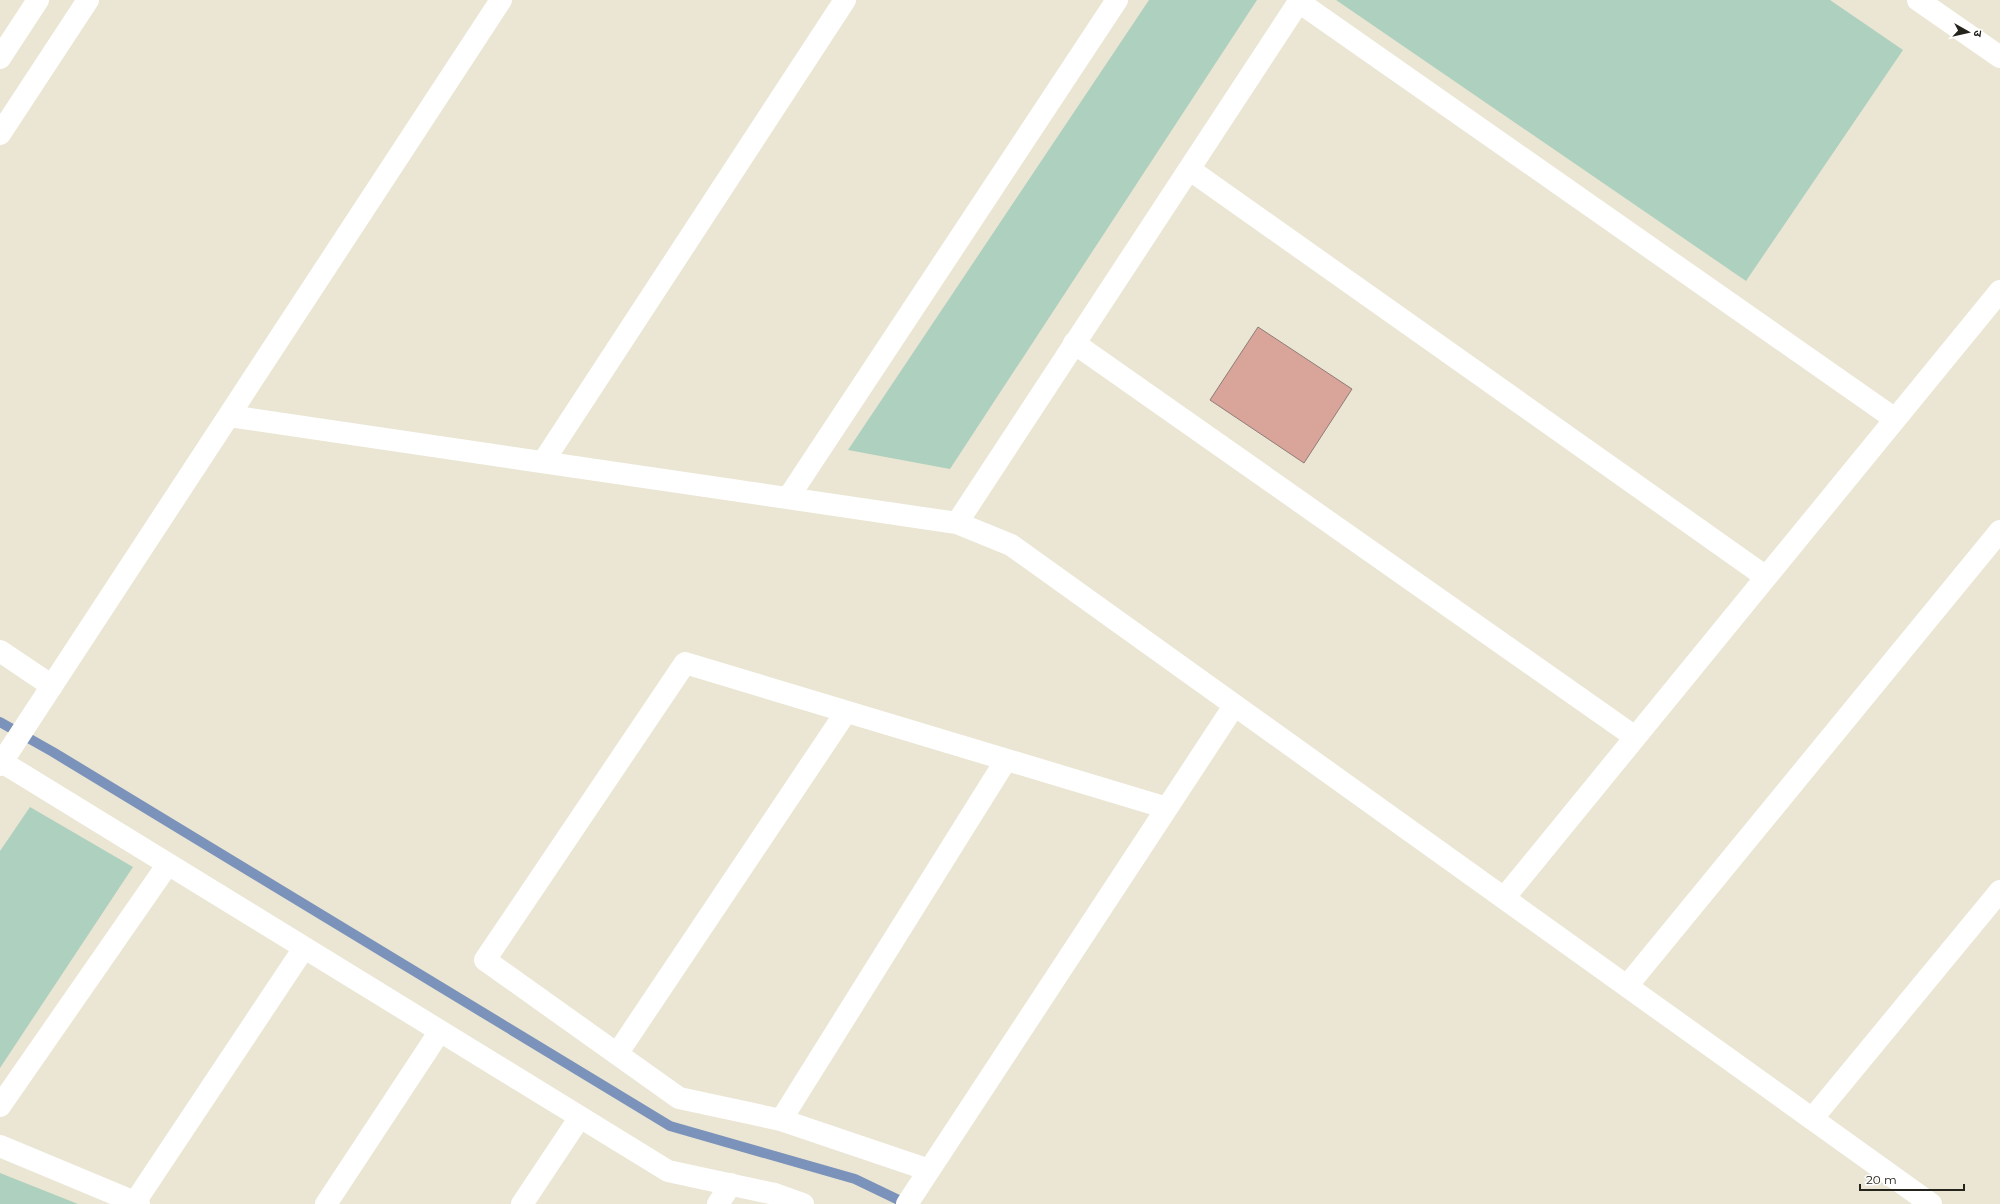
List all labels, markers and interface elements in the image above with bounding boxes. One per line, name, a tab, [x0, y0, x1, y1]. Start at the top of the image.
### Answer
north arrow	[1948, 12, 1988, 52]
text: उ	[1970, 29, 1985, 38]
scale bar	[1860, 1166, 1964, 1192]
text: 20 m	[1866, 1172, 1897, 1187]

